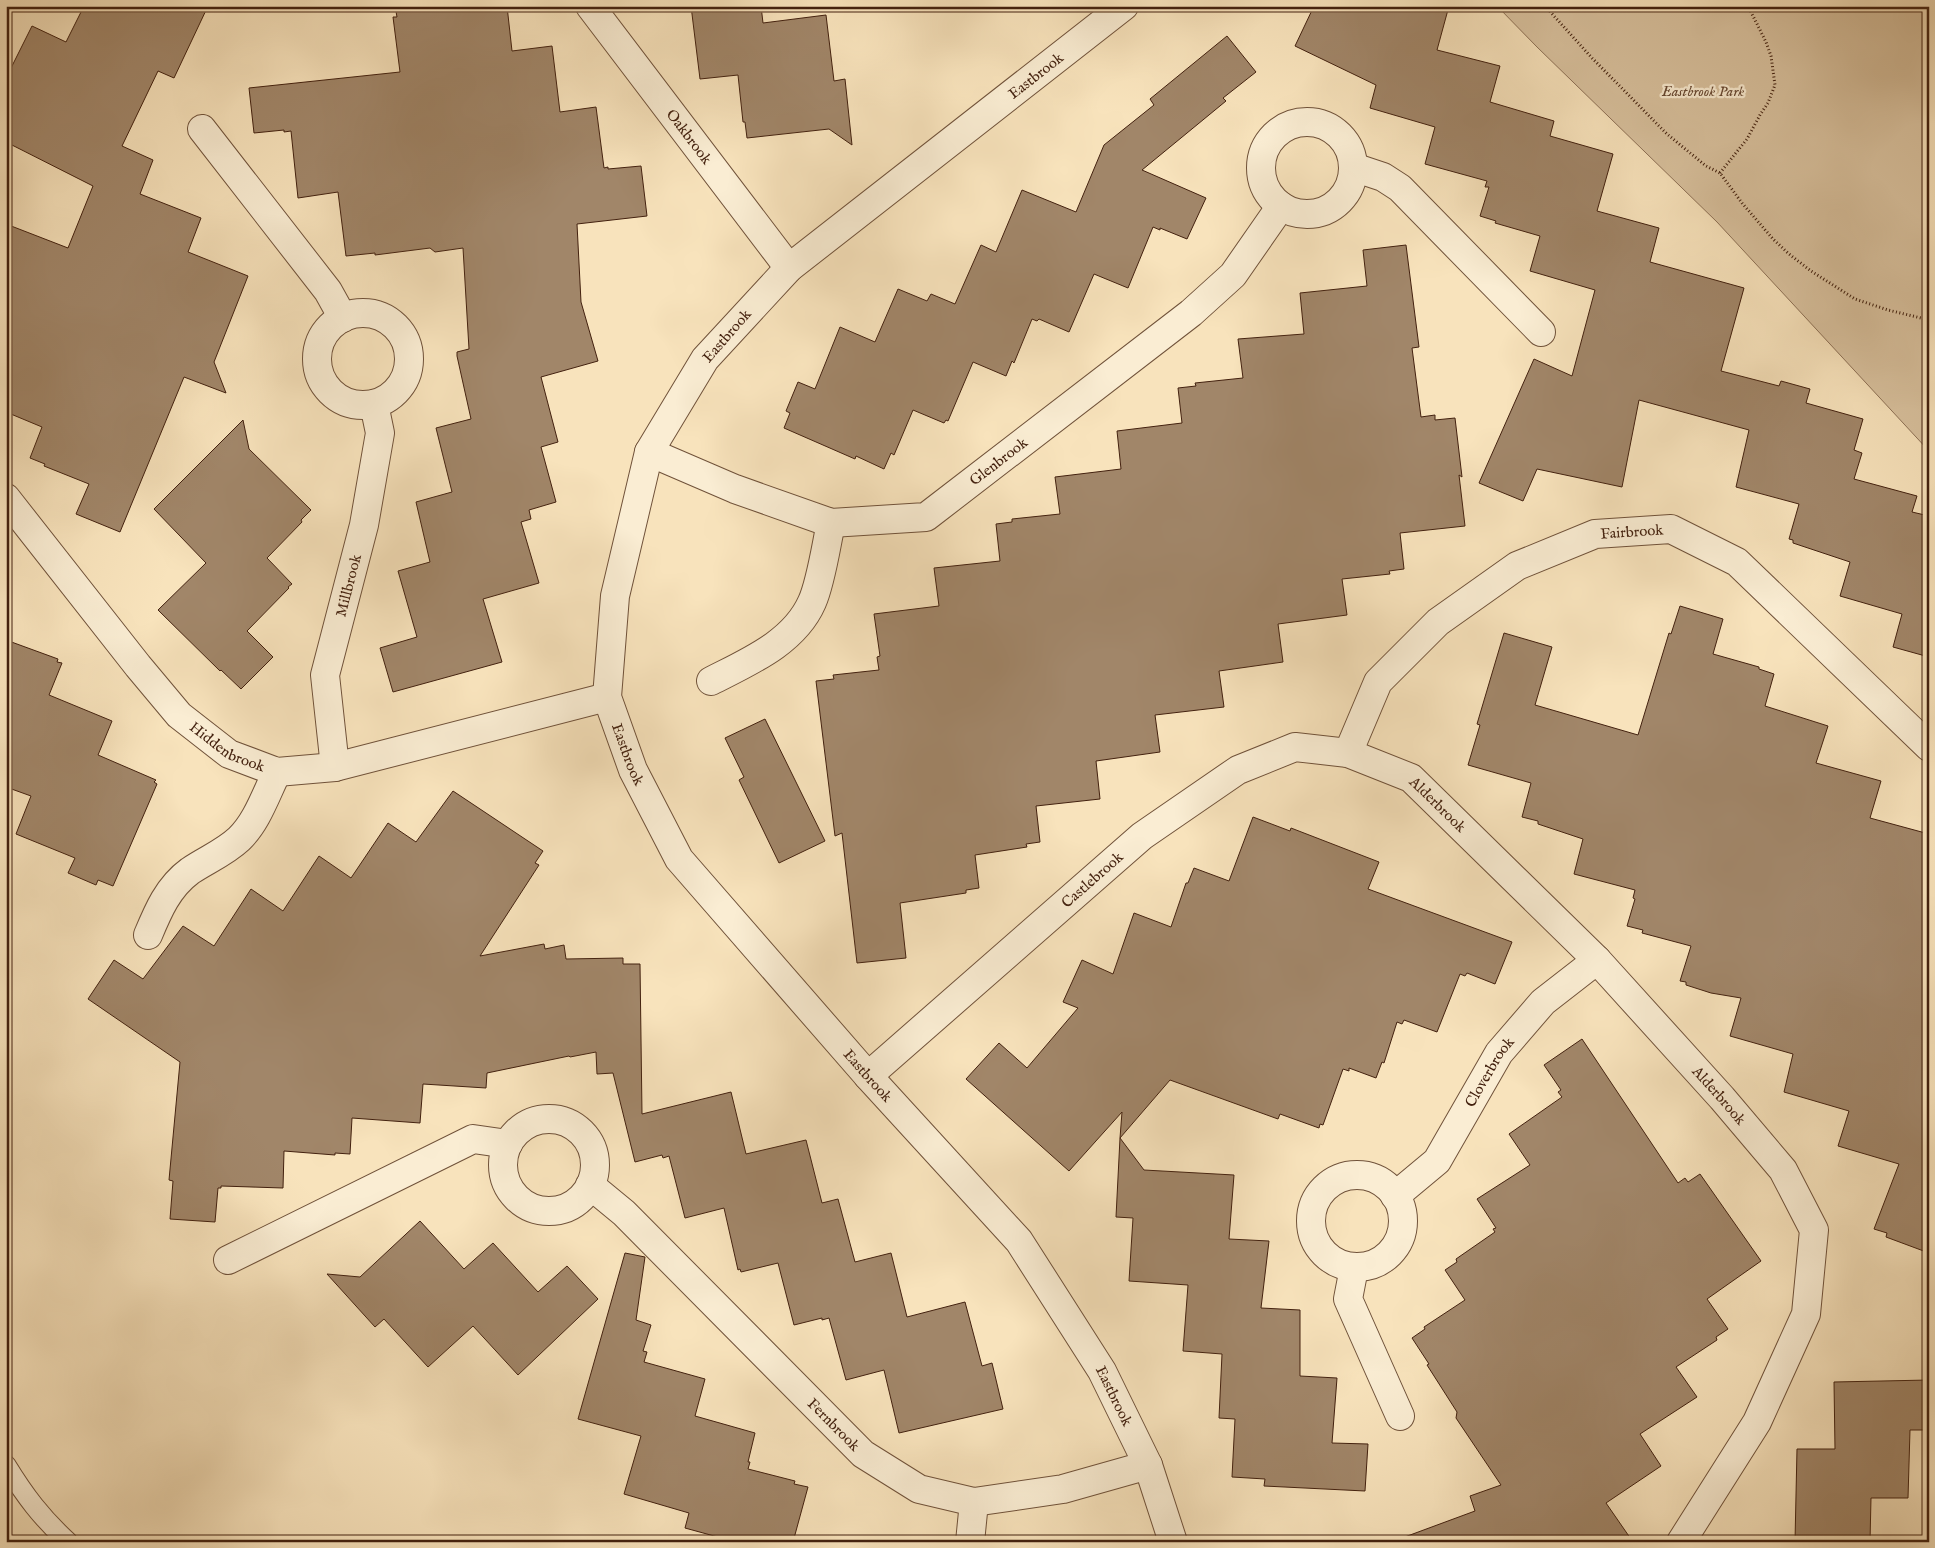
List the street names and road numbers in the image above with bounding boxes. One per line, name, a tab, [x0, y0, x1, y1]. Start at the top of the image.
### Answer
street label: Eastbrook	[1005, 48, 1068, 103]
street label: Oakbrook	[662, 105, 717, 169]
street label: Eastbrook	[699, 305, 756, 367]
street label: Glenbrook	[965, 432, 1032, 490]
street label: Fairbrook	[1600, 520, 1665, 543]
street label: Millbrook	[331, 551, 366, 619]
street label: Hiddenbrook	[186, 717, 269, 776]
street label: Eastbrook	[608, 721, 649, 789]
street label: Alderbrook	[1405, 772, 1471, 837]
street label: Castlebrook	[1057, 847, 1128, 912]
street label: Cloverbrook	[1460, 1032, 1519, 1111]
street label: Eastbrook	[839, 1045, 897, 1107]
street label: Alderbrook	[1688, 1061, 1751, 1130]
street label: Eastbrook	[1091, 1363, 1137, 1430]
street label: Fernbrook	[803, 1394, 865, 1456]

